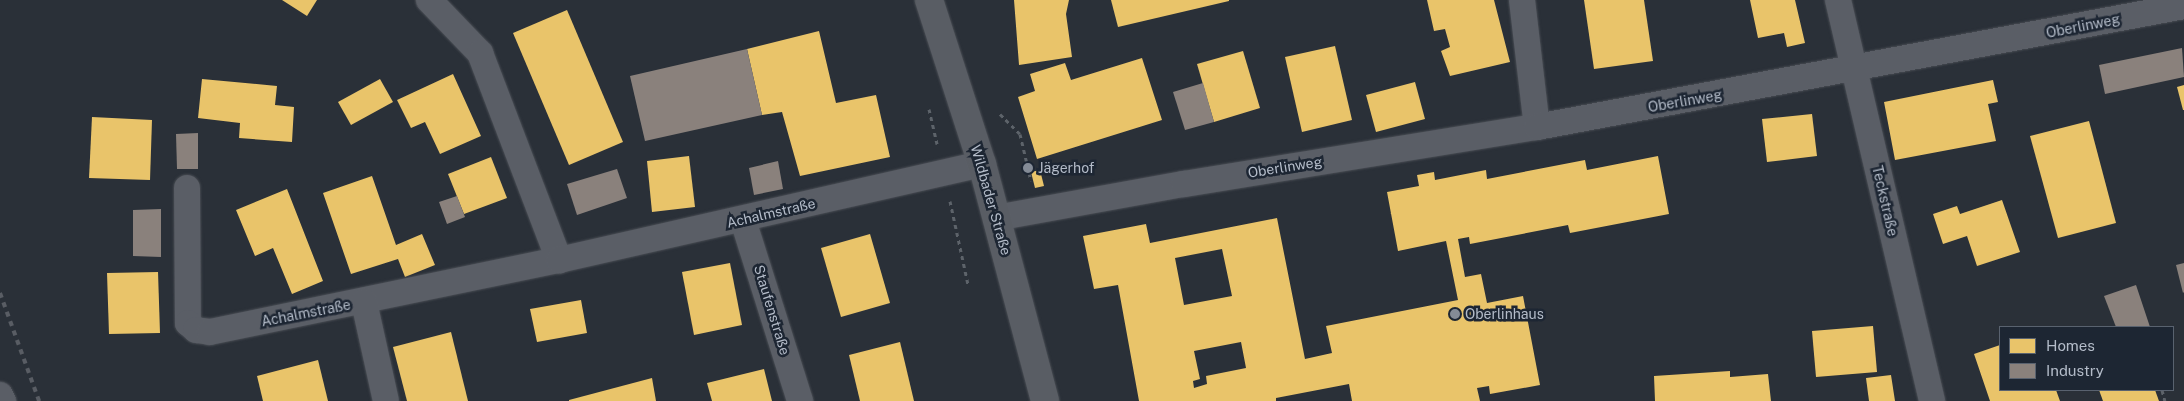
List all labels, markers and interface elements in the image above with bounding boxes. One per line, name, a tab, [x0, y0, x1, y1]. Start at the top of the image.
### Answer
street label: Oberlinweg	[2045, 11, 2121, 41]
street label: Oberlinweg	[1647, 86, 1723, 116]
street label: Wildbader Straße	[967, 143, 1015, 257]
street label: Oberlinweg	[1247, 153, 1323, 181]
place label: Jägerhof	[1038, 160, 1094, 176]
marker: Jägerhof	[1022, 162, 1034, 174]
street label: Teckstraße	[1869, 164, 1901, 238]
street label: Achalmstraße	[725, 195, 817, 231]
street label: Staufenstraße	[750, 263, 794, 357]
street label: Achalmstraße	[260, 296, 352, 330]
place label: Oberlinhaus	[1465, 306, 1544, 322]
marker: Oberlinhaus	[1449, 308, 1461, 320]
legend	[1999, 326, 2174, 391]
text: Homes	[2046, 337, 2095, 354]
text: Industry	[2046, 362, 2104, 379]

